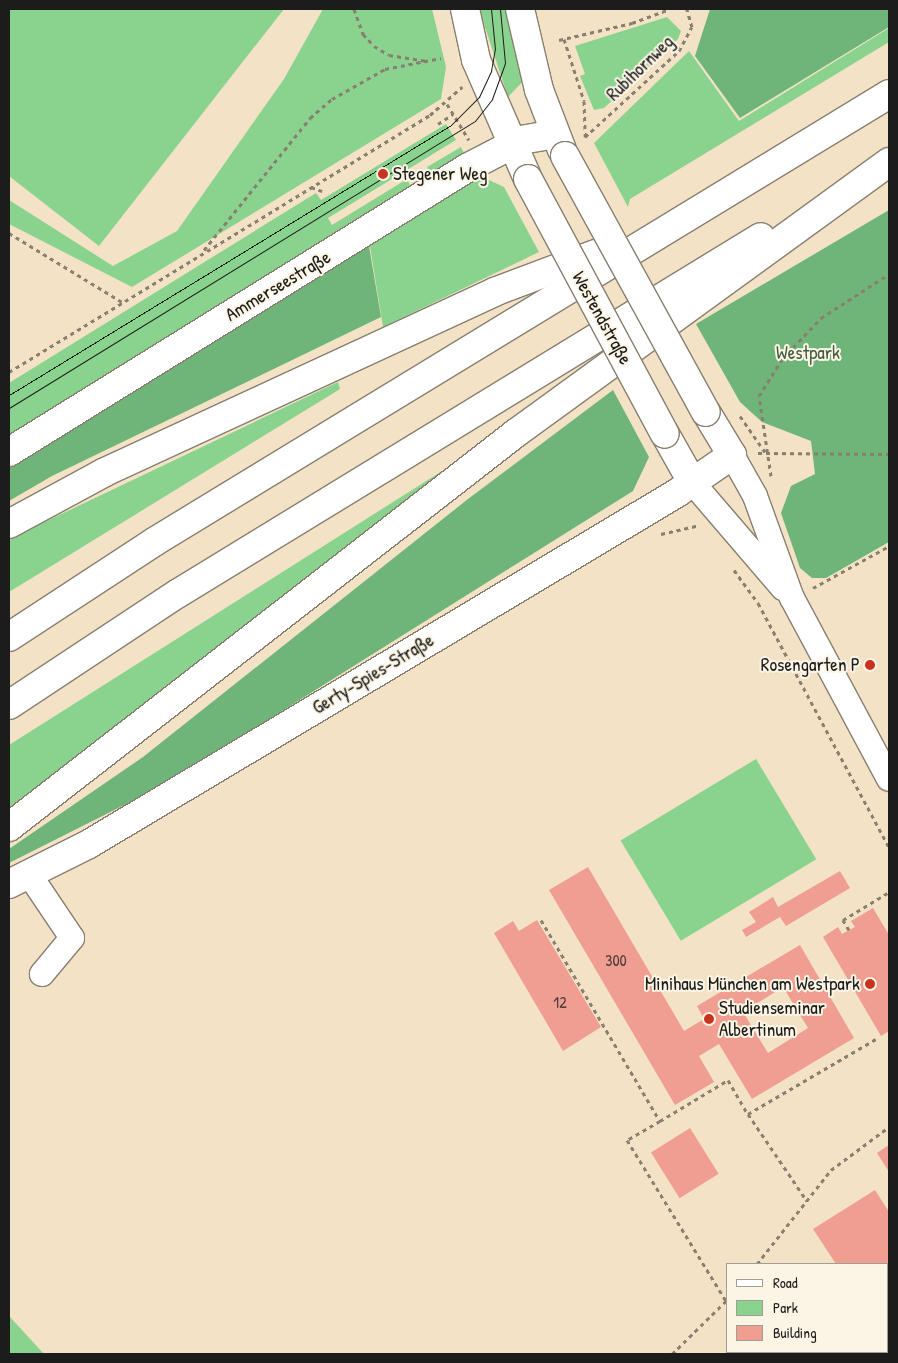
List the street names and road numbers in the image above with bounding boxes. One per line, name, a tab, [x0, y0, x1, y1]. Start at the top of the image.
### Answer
street label: Rubihornweg	[602, 30, 678, 106]
street label: Ammerseestraße	[221, 246, 335, 326]
street label: Westendstraße	[567, 267, 637, 369]
street label: Gerty-Spies-Straße	[308, 629, 438, 719]

